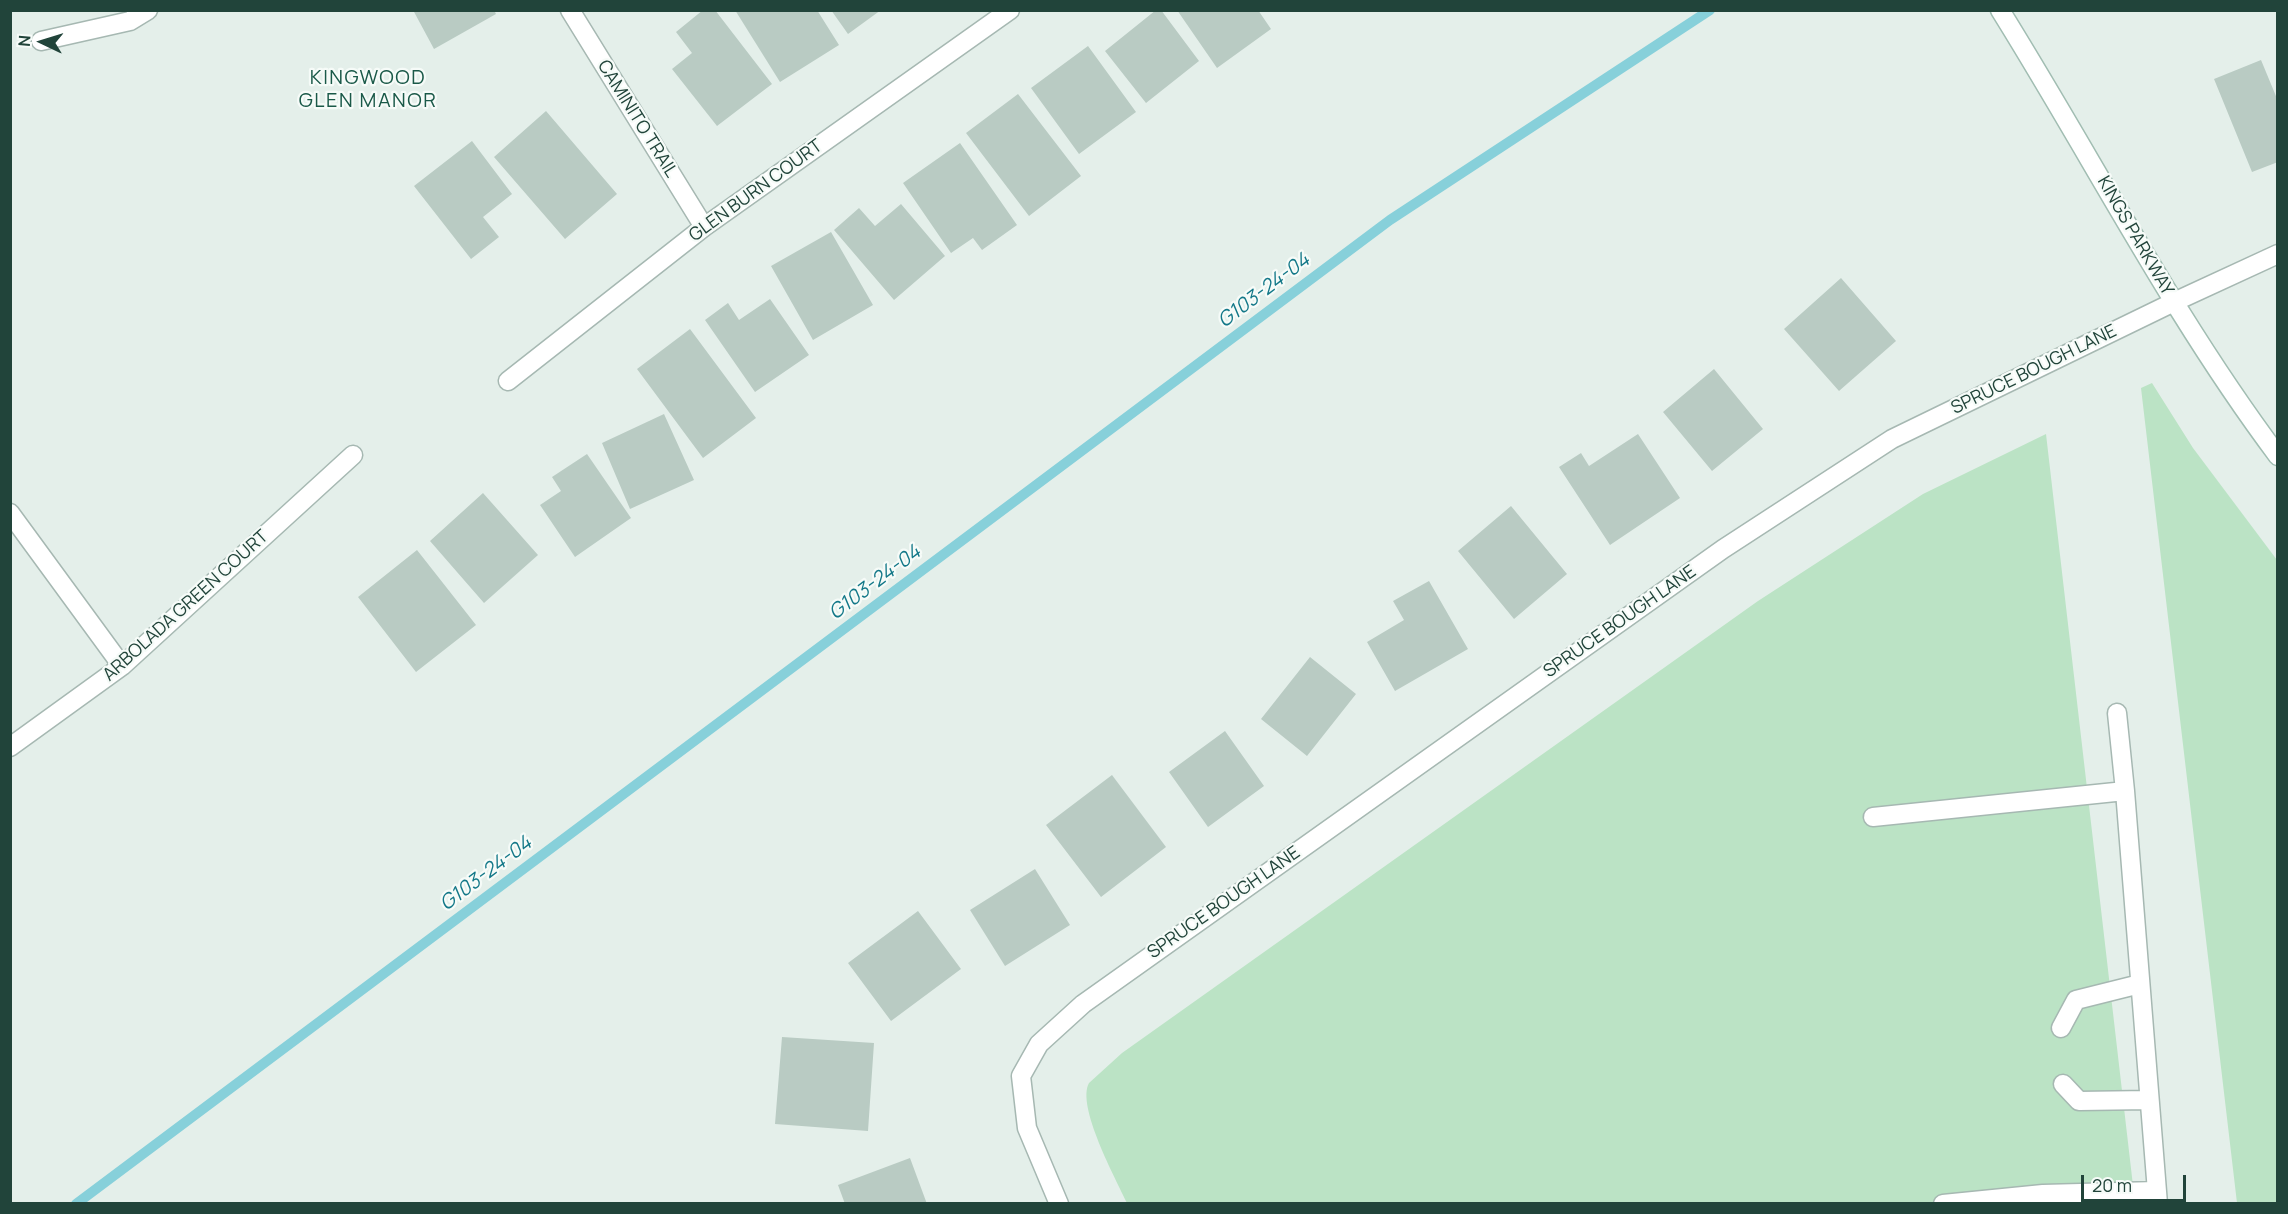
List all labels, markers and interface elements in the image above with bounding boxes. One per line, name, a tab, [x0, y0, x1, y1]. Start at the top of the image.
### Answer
north arrow	[12, 12, 72, 72]
text: N	[13, 34, 35, 47]
street label: CAMINITO TRAIL	[592, 56, 682, 182]
district label: KINGWOOD GLEN MANOR	[299, 66, 437, 113]
street label: GLEN BURN COURT	[685, 135, 827, 247]
street label: KINGS PARKWAY	[2092, 173, 2178, 299]
water label: G103-24-04	[1213, 249, 1315, 333]
street label: SPRUCE BOUGH LANE	[1948, 321, 2120, 419]
street label: ARBOLADA GREEN COURT	[99, 526, 273, 686]
water label: G103-24-04	[824, 541, 926, 625]
street label: SPRUCE BOUGH LANE	[1540, 561, 1700, 683]
water label: G103-24-04	[435, 832, 537, 916]
street label: SPRUCE BOUGH LANE	[1144, 842, 1304, 964]
scale bar	[2084, 1163, 2189, 1201]
text: 20 m	[2092, 1173, 2132, 1197]

